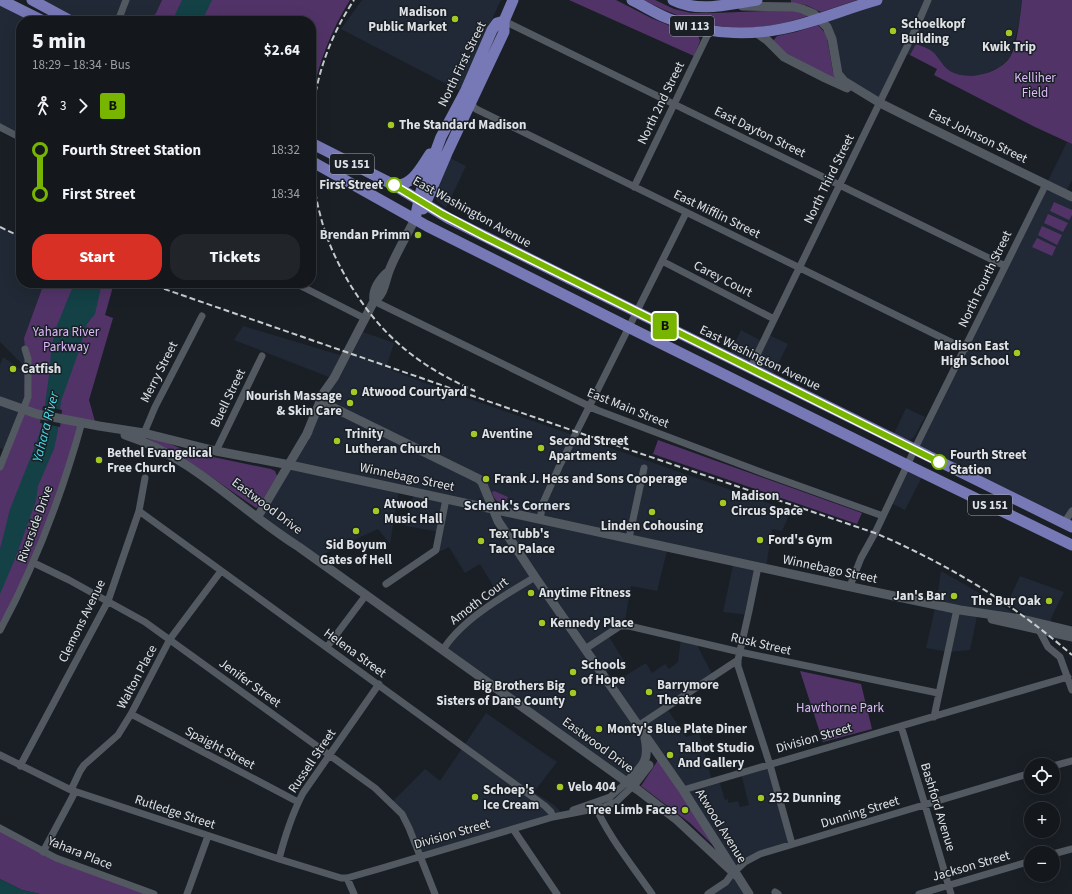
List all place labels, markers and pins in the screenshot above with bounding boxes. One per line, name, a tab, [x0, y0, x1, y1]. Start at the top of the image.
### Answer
place label: Madison Public Market	[368, 3, 447, 36]
marker: Madison Public Market	[450, 14, 460, 24]
place label: Schoelkopf Building	[901, 15, 966, 48]
marker: Schoelkopf Building	[888, 26, 898, 36]
marker: Kwik Trip	[1004, 28, 1014, 38]
place label: Kwik Trip	[982, 38, 1036, 56]
place label: The Standard Madison	[399, 116, 526, 134]
marker: The Standard Madison	[386, 120, 396, 130]
place label: First Street	[319, 176, 383, 194]
marker: First Street	[386, 177, 402, 193]
place label: Brendan Primm	[320, 226, 410, 244]
marker: Brendan Primm	[413, 230, 423, 240]
place label: Madison East High School	[934, 337, 1009, 370]
marker: Madison East High School	[1012, 348, 1022, 358]
place label: Catfish	[21, 360, 61, 378]
marker: Catfish	[8, 364, 18, 374]
place label: Atwood Courtyard	[361, 383, 467, 401]
place label: Nourish Massage & Skin Care	[246, 387, 342, 420]
marker: Atwood Courtyard	[349, 387, 359, 397]
marker: Nourish Massage & Skin Care	[345, 398, 355, 408]
place label: Trinity Lutheran Church	[345, 425, 441, 458]
place label: Aventine	[481, 425, 533, 443]
marker: Aventine	[469, 429, 479, 439]
place label: Second Street Apartments	[548, 432, 629, 465]
marker: Trinity Lutheran Church	[332, 436, 342, 446]
marker: Second Street Apartments	[536, 443, 546, 453]
place label: Bethel Evangelical Free Church	[107, 444, 212, 477]
place label: Fourth Street Station	[950, 446, 1027, 479]
marker: Fourth Street Station	[931, 454, 947, 470]
marker: Bethel Evangelical Free Church	[94, 455, 104, 465]
place label: Frank J. Hess and Sons Cooperage	[494, 470, 688, 488]
marker: Frank J. Hess and Sons Cooperage	[481, 474, 491, 484]
place label: Madison Circus Space	[731, 487, 803, 520]
place label: Atwood Music Hall	[383, 495, 443, 528]
marker: Madison Circus Space	[718, 498, 728, 508]
marker: Atwood Music Hall	[371, 506, 381, 516]
marker: Linden Cohousing	[647, 507, 657, 517]
place label: Linden Cohousing	[601, 517, 703, 535]
place label: Tex Tubb's Taco Palace	[489, 525, 555, 558]
marker: Sid Boyum Gates of Hell	[351, 526, 361, 536]
place label: Ford's Gym	[768, 531, 833, 549]
marker: Ford's Gym	[755, 535, 765, 545]
place label: Sid Boyum Gates of Hell	[320, 536, 392, 569]
marker: Tex Tubb's Taco Palace	[476, 536, 486, 546]
place label: Anytime Fitness	[538, 584, 631, 602]
place label: Jan's Bar	[893, 587, 947, 605]
marker: Anytime Fitness	[526, 588, 536, 598]
marker: Jan's Bar	[949, 591, 959, 601]
place label: The Bur Oak	[971, 592, 1042, 610]
marker: The Bur Oak	[1044, 596, 1054, 606]
place label: Kennedy Place	[550, 614, 634, 632]
marker: Kennedy Place	[537, 618, 547, 628]
place label: Schools of Hope	[581, 656, 626, 689]
marker: Schools of Hope	[568, 667, 578, 677]
place label: Barrymore Theatre	[657, 676, 719, 709]
place label: Big Brothers Big Sisters of Dane County	[436, 677, 565, 710]
marker: Barrymore Theatre	[644, 687, 654, 697]
marker: Big Brothers Big Sisters of Dane County	[568, 688, 578, 698]
place label: Monty's Blue Plate Diner	[607, 720, 748, 738]
marker: Monty's Blue Plate Diner	[594, 724, 604, 734]
place label: Talbot Studio And Gallery	[677, 739, 754, 772]
marker: Talbot Studio And Gallery	[665, 750, 675, 760]
place label: Velo 404	[567, 778, 616, 796]
place label: Schoep's Ice Cream	[483, 781, 539, 814]
marker: Velo 404	[555, 782, 565, 792]
place label: 252 Dunning	[769, 789, 841, 807]
marker: Schoep's Ice Cream	[470, 792, 480, 802]
marker: 252 Dunning	[756, 793, 766, 803]
place label: Tree Limb Faces	[586, 801, 677, 819]
marker: Tree Limb Faces	[680, 805, 690, 815]

